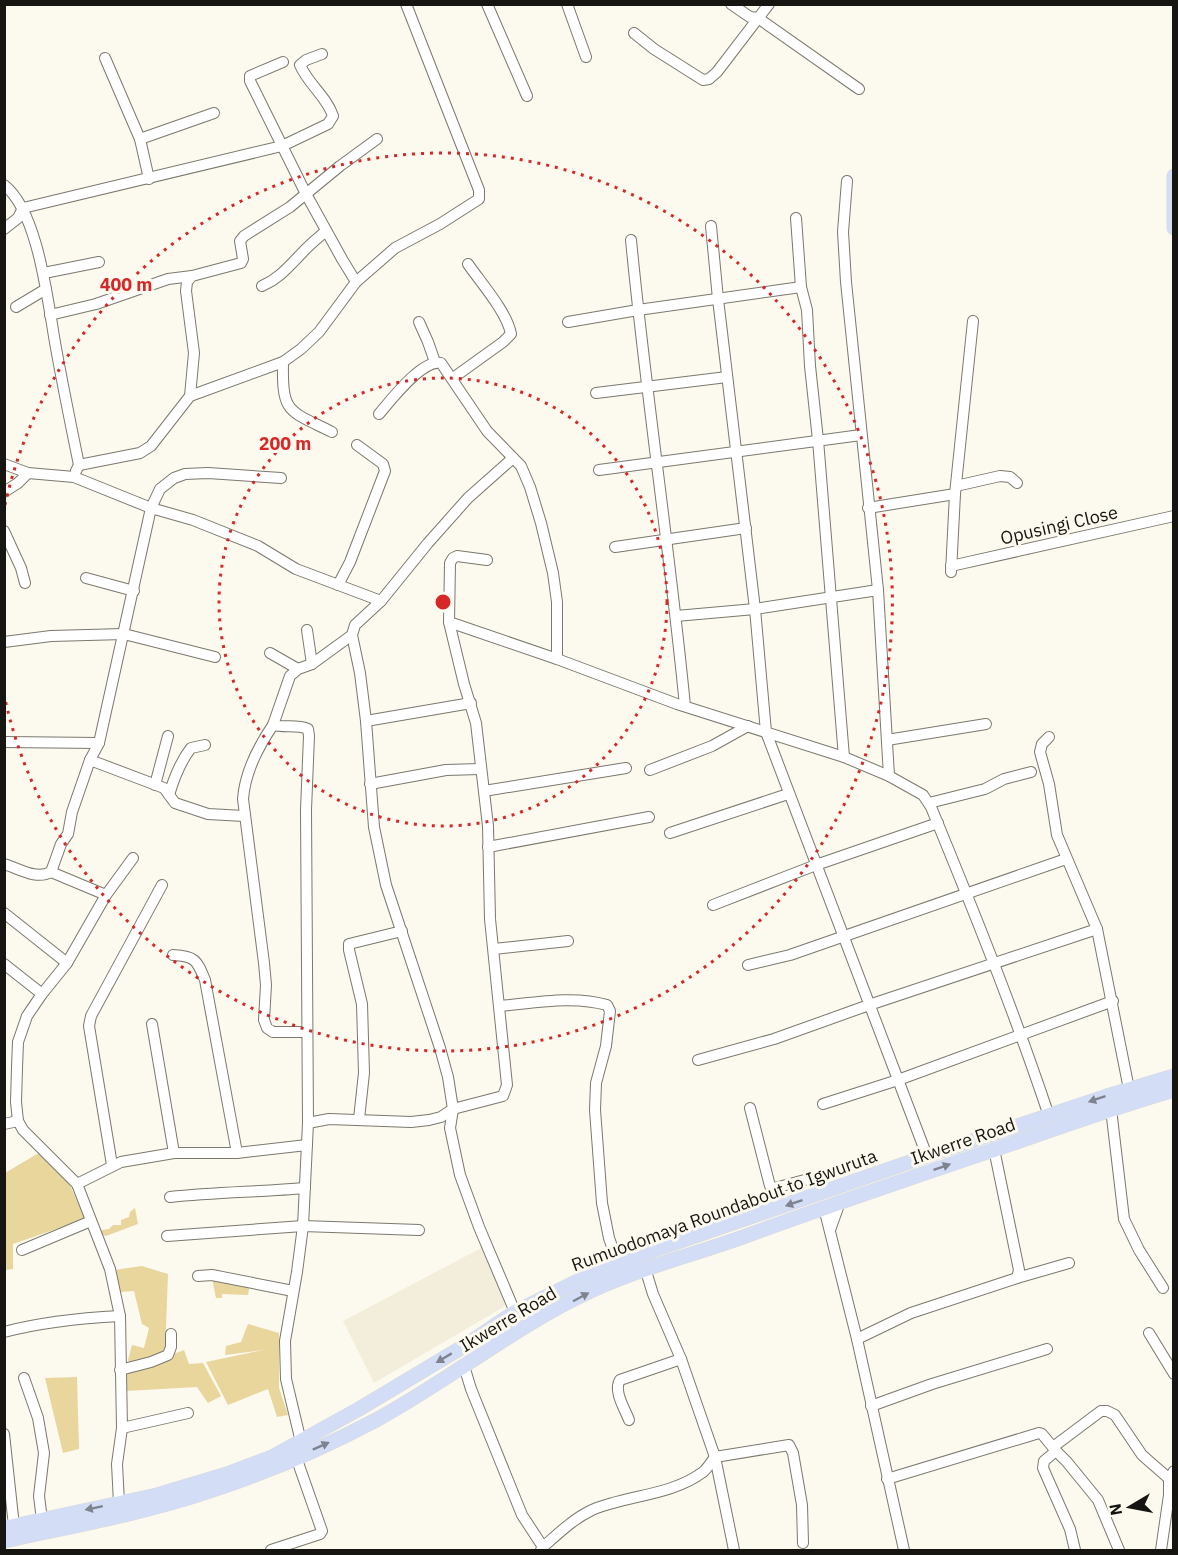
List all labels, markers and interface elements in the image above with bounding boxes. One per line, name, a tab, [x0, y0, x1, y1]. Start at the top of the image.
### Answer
text: 400 m	[100, 273, 152, 296]
text: 200 m	[259, 432, 311, 455]
street label: Opusingi Close	[998, 500, 1120, 550]
centre of rings	[433, 592, 453, 612]
one-way arrow	[1088, 1095, 1106, 1105]
street label: Ikwerre Road	[908, 1112, 1018, 1170]
street label: Rumuodomaya Roundabout to Igwuruta	[568, 1144, 880, 1276]
one-way arrow	[933, 1162, 951, 1172]
one-way arrow	[785, 1199, 803, 1209]
street label: Ikwerre Road	[455, 1281, 561, 1357]
one-way arrow	[572, 1292, 589, 1301]
one-way arrow	[436, 1352, 452, 1363]
one-way arrow	[313, 1442, 330, 1451]
north arrow	[1100, 1477, 1160, 1537]
text: N	[1104, 1502, 1126, 1517]
one-way arrow	[85, 1504, 104, 1513]

